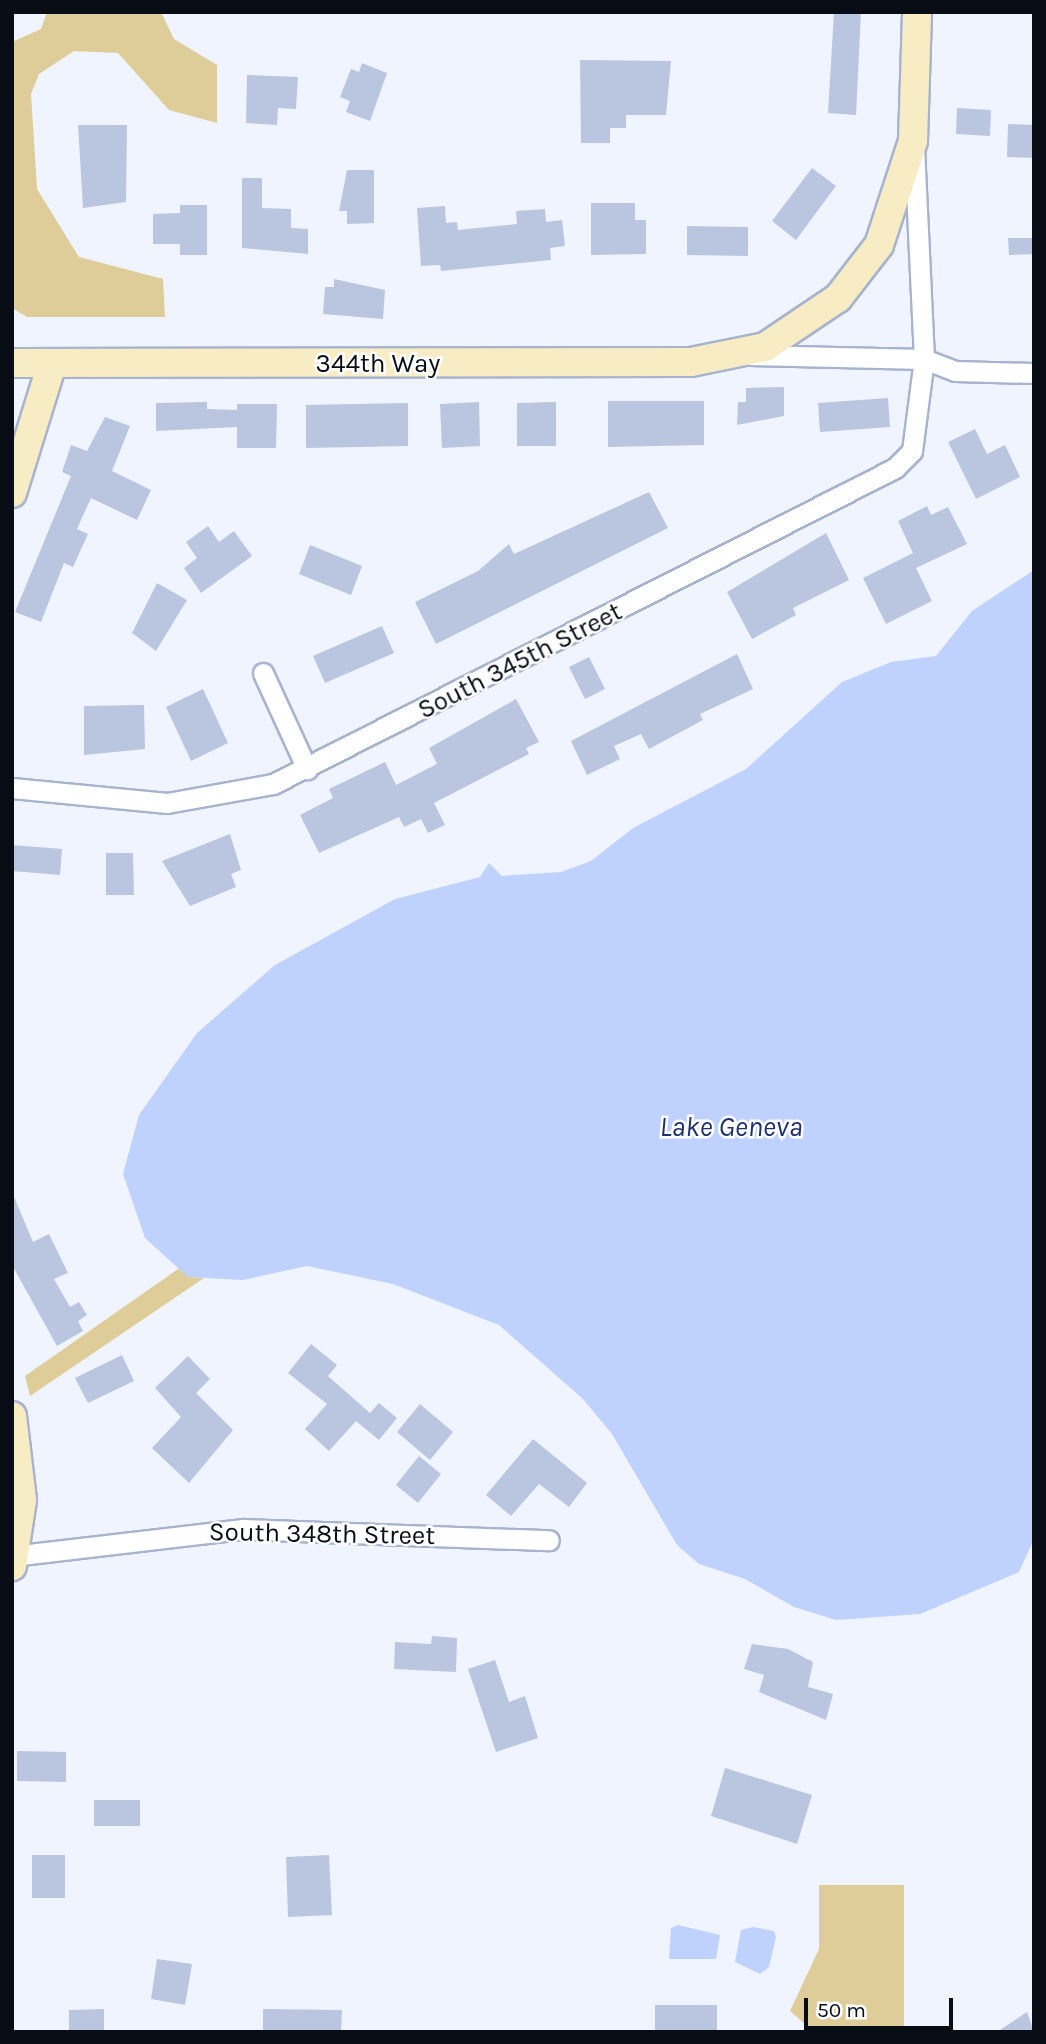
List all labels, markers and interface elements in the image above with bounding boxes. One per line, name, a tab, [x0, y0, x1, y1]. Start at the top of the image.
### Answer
street label: 344th Way	[316, 348, 440, 380]
street label: South 345th Street	[413, 596, 627, 726]
water label: Lake Geneva	[659, 1110, 803, 1144]
street label: South 348th Street	[209, 1516, 435, 1552]
scale bar	[808, 1984, 957, 2028]
text: 50 m	[817, 1998, 866, 2022]

